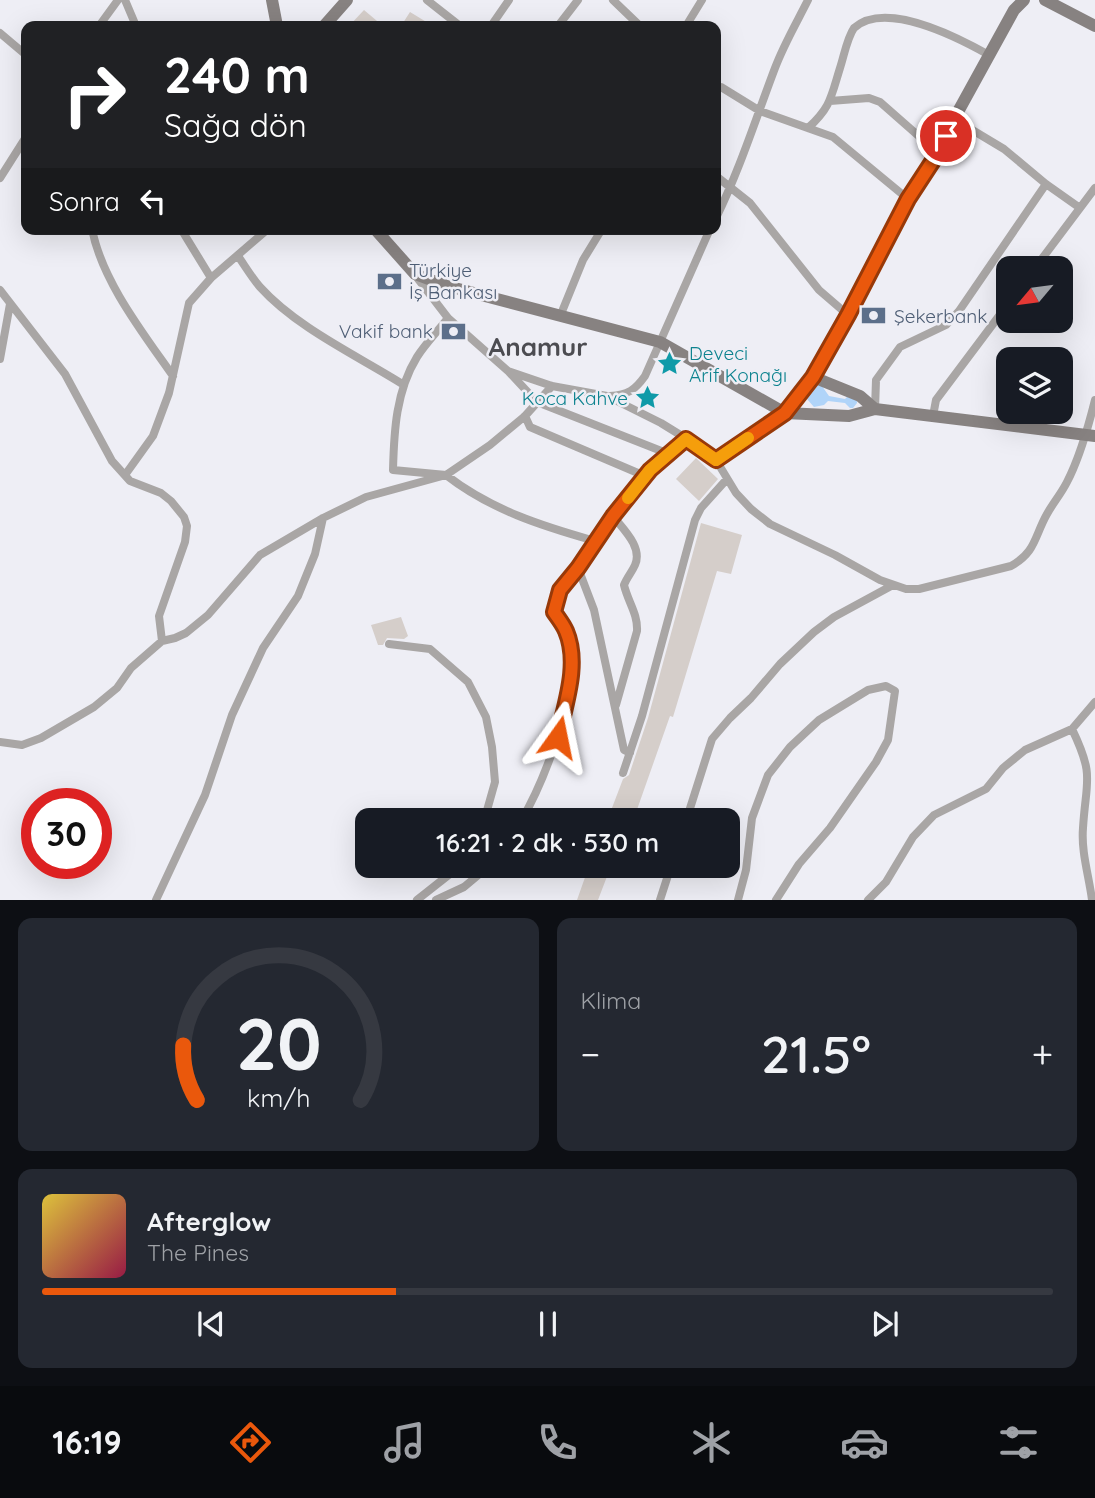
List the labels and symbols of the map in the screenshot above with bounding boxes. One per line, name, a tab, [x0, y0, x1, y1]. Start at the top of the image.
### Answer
pin	[916, 106, 976, 166]
north arrow	[996, 256, 1073, 332]
place label: Türkiye İş Bankası	[409, 258, 497, 304]
bank icon: Türkiye İş Bankası	[375, 267, 403, 295]
bank icon: Şekerbank	[860, 302, 888, 330]
place label: Şekerbank	[894, 304, 987, 328]
bank icon: Vakif bank	[439, 317, 467, 345]
place label: Vakif bank	[339, 319, 433, 343]
district label: Anamur	[489, 330, 587, 363]
place label: Deveci Arif Konağı	[689, 341, 787, 387]
place icon: Deveci Arif Konağı	[655, 350, 683, 378]
place icon: Koca Kahve	[634, 384, 662, 412]
place label: Koca Kahve	[522, 386, 628, 410]
position arrow	[521, 700, 595, 774]
speed limit sign: 30	[21, 788, 112, 879]

